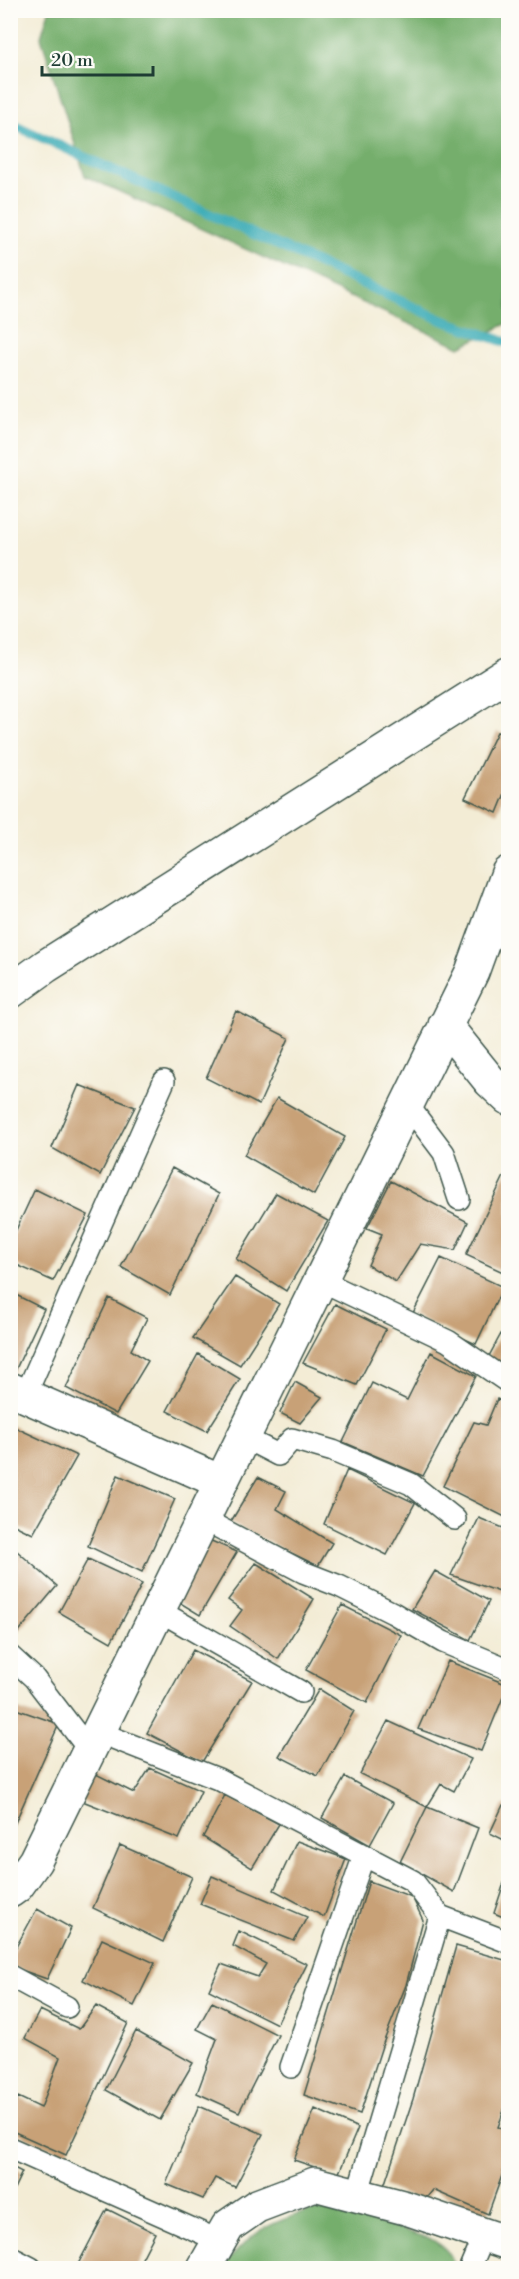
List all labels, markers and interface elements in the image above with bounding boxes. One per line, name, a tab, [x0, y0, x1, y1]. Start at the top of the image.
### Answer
scale bar	[42, 39, 153, 77]
text: 20 m	[51, 49, 93, 72]

